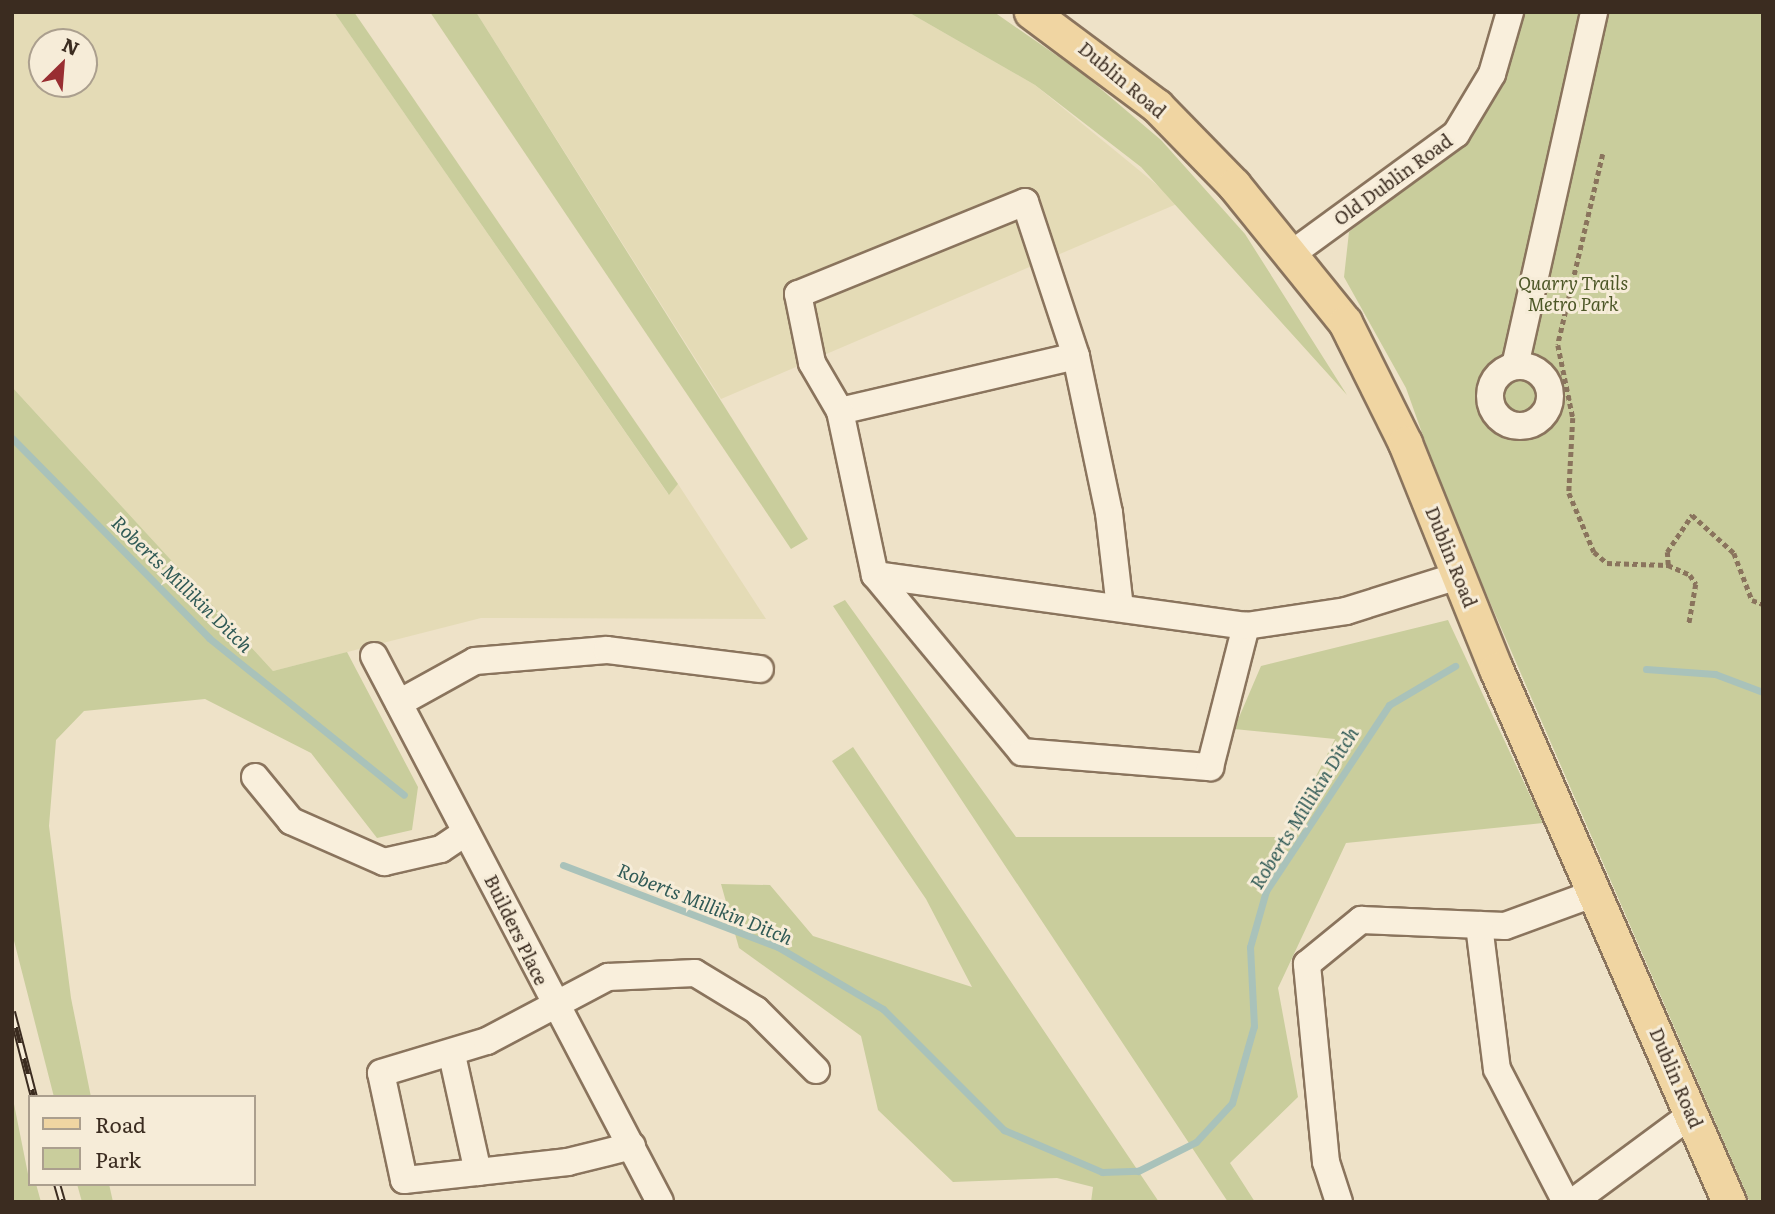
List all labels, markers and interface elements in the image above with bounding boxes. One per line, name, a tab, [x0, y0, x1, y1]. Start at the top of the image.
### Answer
north arrow	[28, 28, 98, 98]
text: N	[58, 30, 84, 62]
street label: Dublin Road	[1074, 37, 1170, 123]
street label: Old Dublin Road	[1330, 130, 1456, 230]
park label: Quarry Trails Metro Park	[1518, 273, 1628, 316]
street label: Dublin Road	[1421, 503, 1481, 611]
water label: Roberts Millikin Ditch	[107, 511, 257, 657]
water label: Roberts Millikin Ditch	[1245, 723, 1363, 893]
water label: Roberts Millikin Ditch	[614, 858, 796, 950]
street label: Builders Place	[480, 871, 552, 989]
street label: Dublin Road	[1645, 1025, 1707, 1131]
legend	[28, 1095, 256, 1186]
text: Road	[95, 1108, 146, 1139]
text: Park	[95, 1143, 141, 1174]

